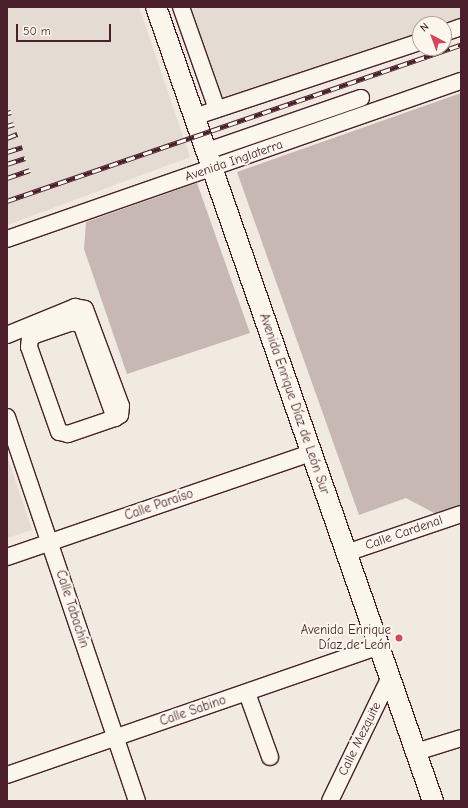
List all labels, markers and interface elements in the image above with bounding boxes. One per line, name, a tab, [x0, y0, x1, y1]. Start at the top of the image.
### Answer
scale bar	[18, 16, 113, 42]
north arrow	[412, 16, 452, 56]
text: N	[417, 20, 431, 35]
text: 50 m	[23, 24, 51, 38]
street label: Avenida Inglaterra	[183, 137, 285, 185]
street label: Avenida Enrique Díaz de León Sur	[256, 311, 332, 497]
street label: Calle Paraíso	[123, 486, 195, 524]
street label: Calle Cardenal	[363, 512, 445, 554]
street label: Calle Tabachín	[52, 568, 92, 650]
place label: Avenida Enrique Díaz de León	[301, 623, 391, 654]
marker: Avenida Enrique Díaz de León	[394, 633, 404, 643]
street label: Calle Sabino	[158, 692, 228, 730]
street label: Calle Mezquite	[335, 700, 385, 778]

